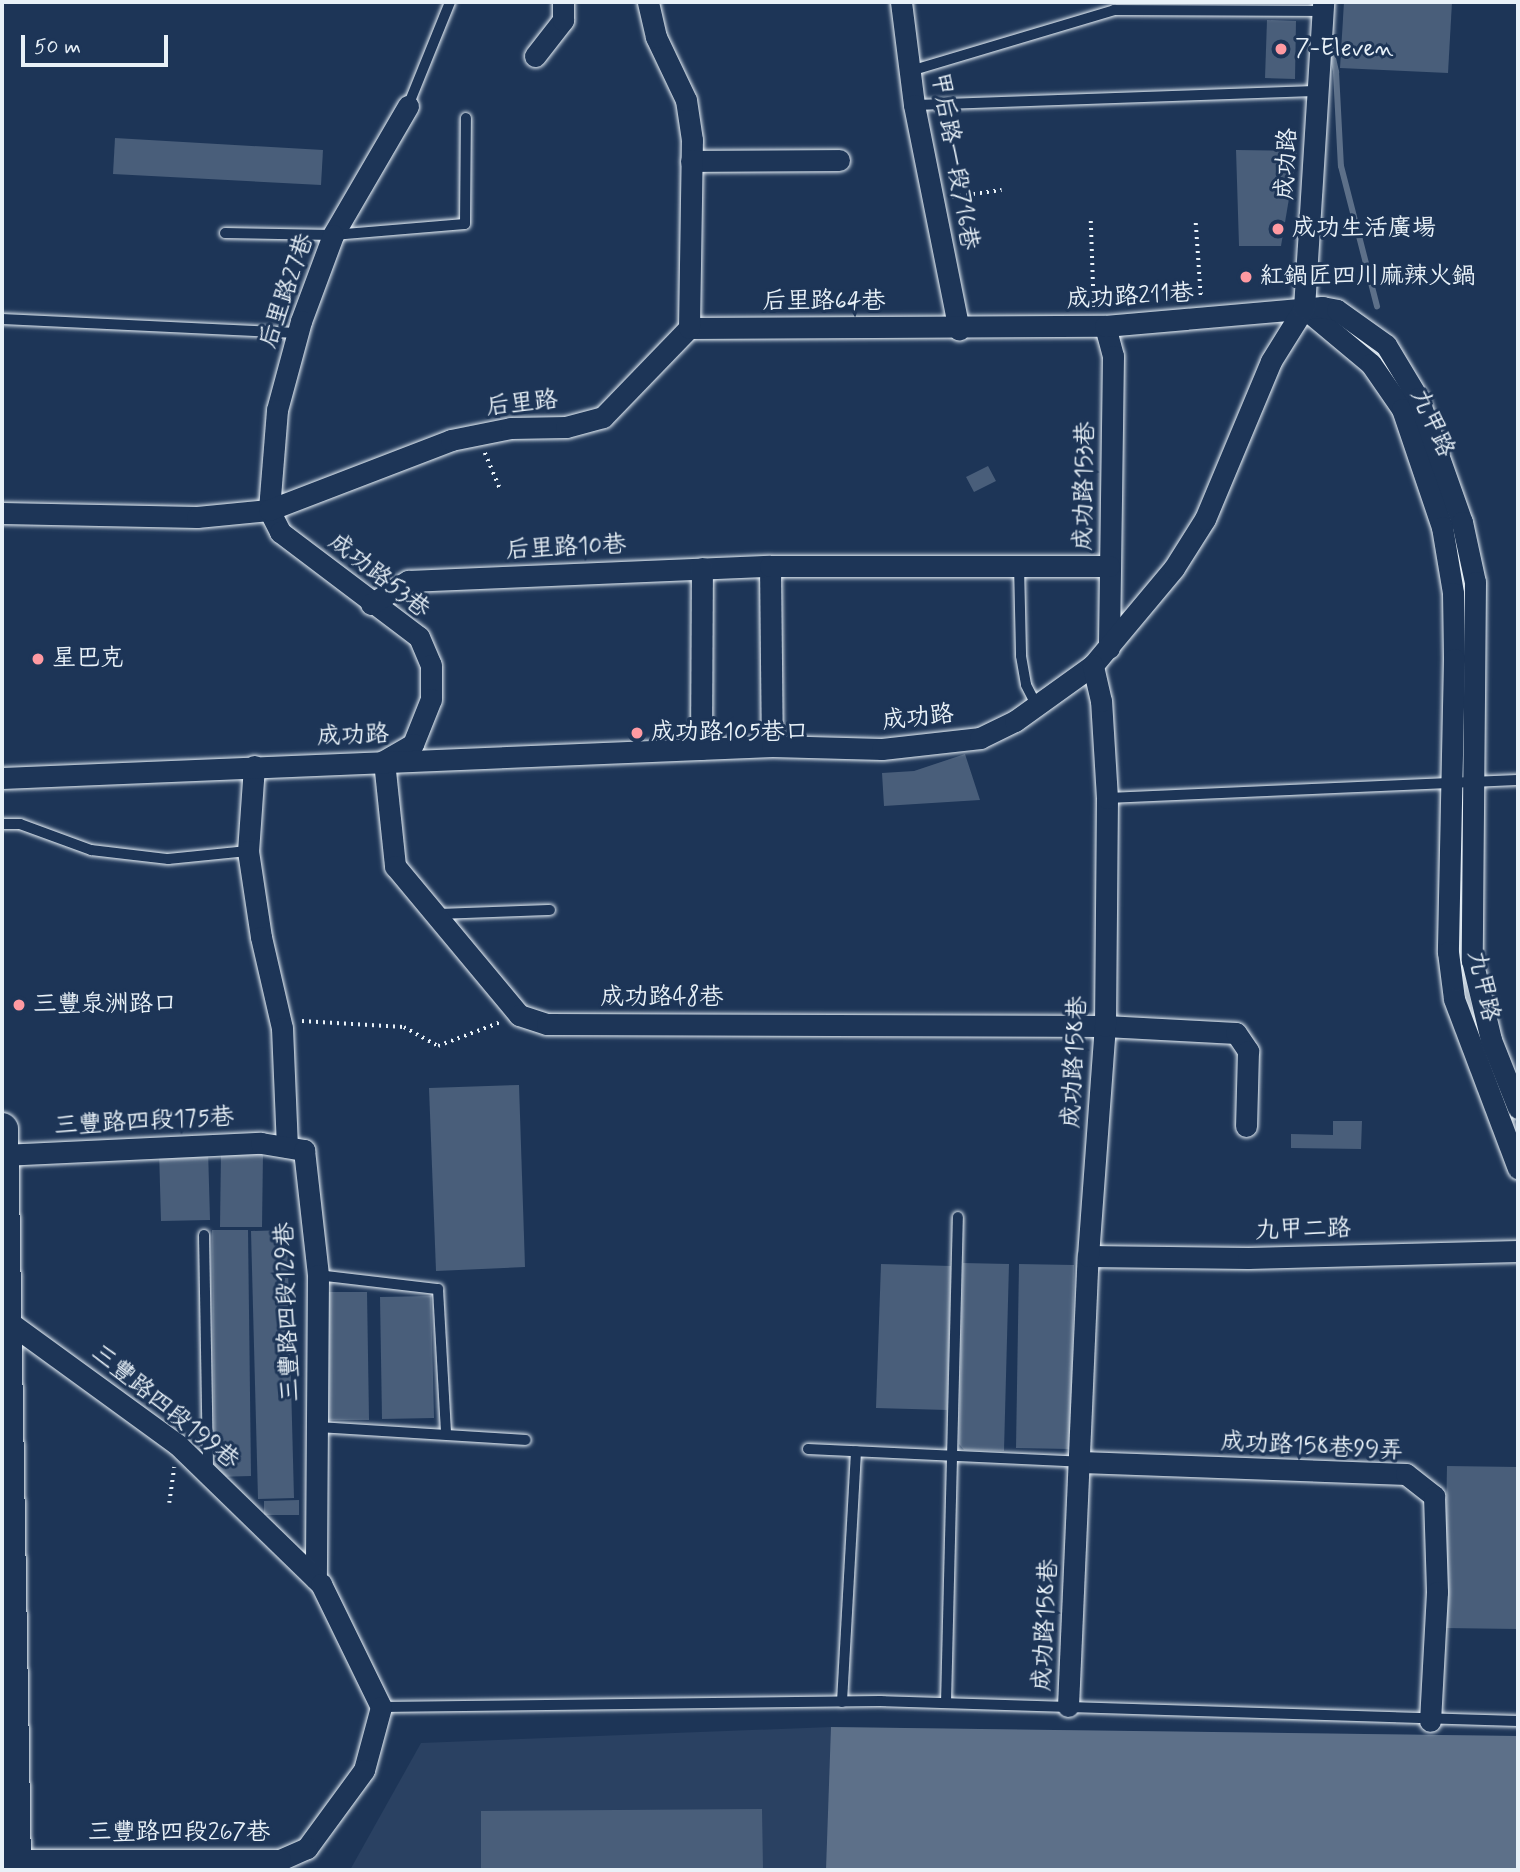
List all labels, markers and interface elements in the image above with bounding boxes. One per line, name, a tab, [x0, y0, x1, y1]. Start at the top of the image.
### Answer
scale bar	[24, 21, 172, 65]
text: 50 m	[34, 33, 81, 61]
place label: 7-Eleven	[1295, 35, 1394, 63]
marker: 7-Eleven	[1273, 41, 1289, 57]
street label: 甲后路一段716巷	[924, 70, 984, 252]
street label: 成功路	[1271, 127, 1303, 201]
place label: 成功生活廣場	[1292, 215, 1436, 243]
marker: 成功生活廣場	[1270, 221, 1286, 237]
street label: 后里路27巷	[254, 230, 320, 352]
place label: 紅鍋匠四川麻辣火鍋	[1260, 263, 1476, 291]
marker: 紅鍋匠四川麻辣火鍋	[1238, 269, 1254, 285]
street label: 成功路211巷	[1066, 279, 1194, 315]
street label: 后里路64巷	[763, 288, 885, 316]
street label: 九甲路	[1404, 384, 1460, 462]
street label: 后里路	[485, 386, 559, 422]
street label: 成功路153巷	[1069, 421, 1101, 551]
street label: 成功路53巷	[323, 528, 435, 624]
street label: 后里路10巷	[505, 530, 627, 566]
place label: 星巴克	[52, 645, 124, 673]
marker: 星巴克	[30, 651, 46, 667]
street label: 成功路	[881, 700, 955, 736]
place label: 成功路105巷口	[651, 719, 809, 747]
street label: 成功路	[317, 720, 389, 752]
marker: 成功路105巷口	[629, 725, 645, 741]
street label: 九甲路	[1461, 948, 1505, 1024]
street label: 成功路48巷	[600, 984, 724, 1012]
place label: 三豐泉洲路口	[33, 991, 177, 1019]
street label: 成功路158巷	[1057, 995, 1093, 1129]
marker: 三豐泉洲路口	[11, 997, 27, 1013]
street label: 三豐路四段175巷	[53, 1103, 235, 1141]
street label: 九甲二路	[1255, 1215, 1351, 1245]
street label: 三豐路四段129巷	[270, 1222, 306, 1402]
street label: 三豐路四段199巷	[85, 1339, 245, 1475]
street label: 成功路158巷99弄	[1220, 1428, 1404, 1466]
street label: 成功路158巷	[1028, 1558, 1064, 1692]
street label: 三豐路四段267巷	[88, 1819, 270, 1847]

